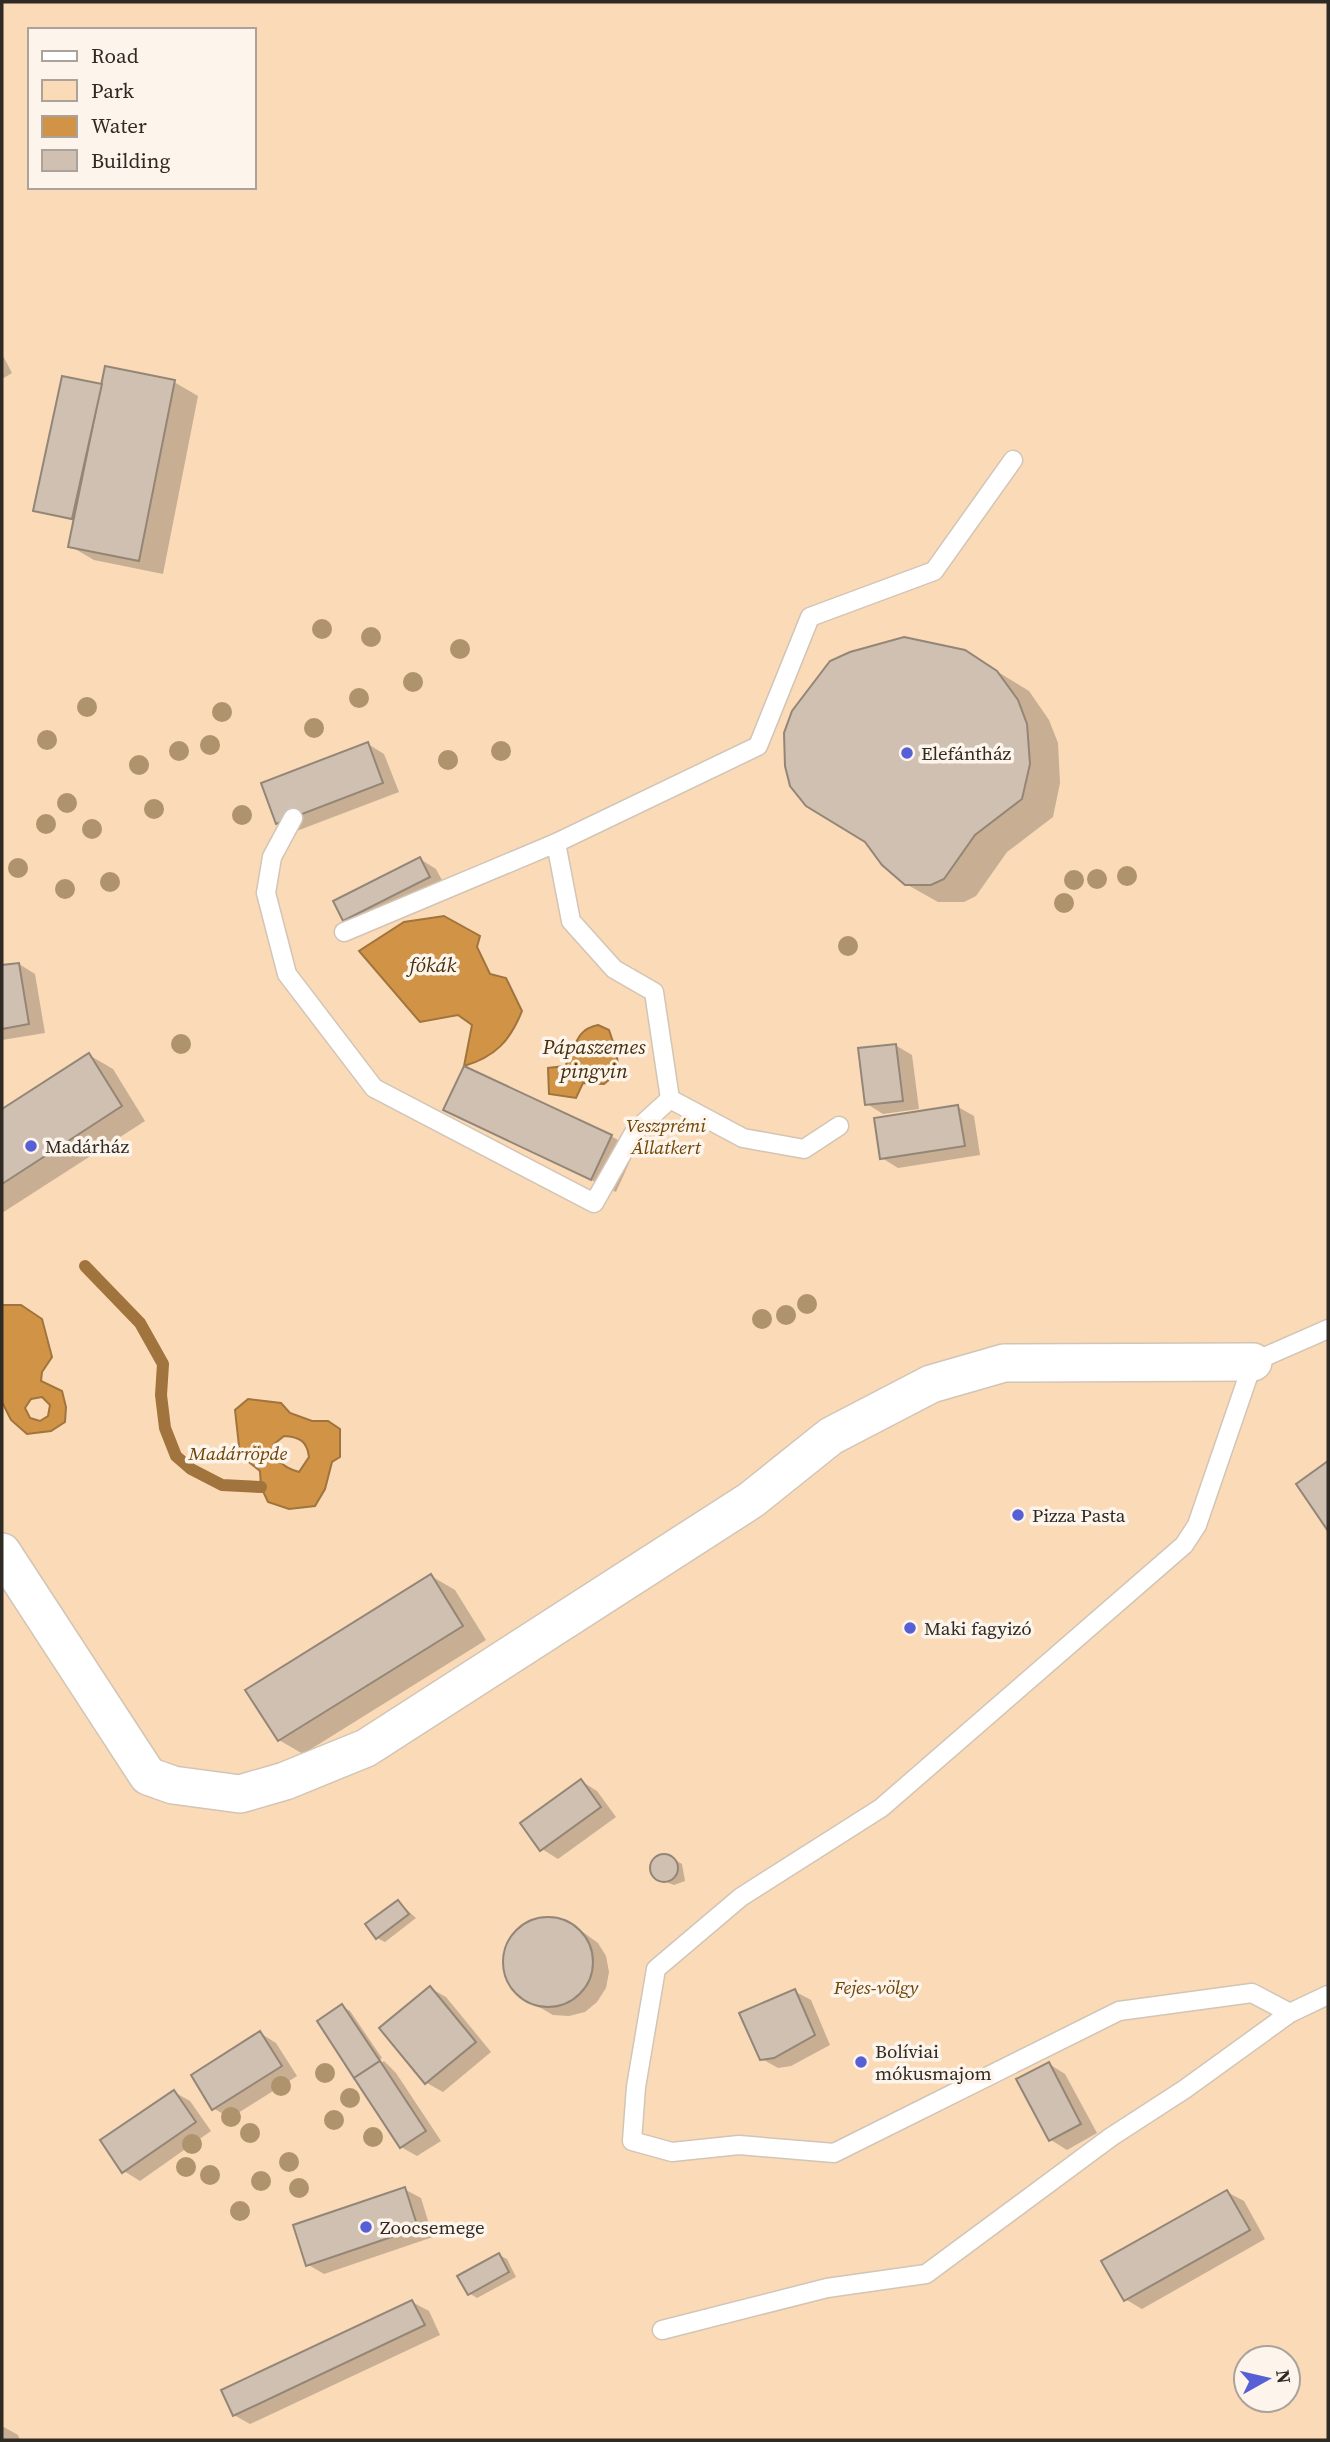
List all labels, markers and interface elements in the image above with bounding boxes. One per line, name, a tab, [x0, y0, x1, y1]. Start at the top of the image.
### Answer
legend	[28, 28, 256, 189]
text: Road	[91, 41, 139, 70]
text: Park	[91, 76, 135, 105]
text: Water	[91, 111, 147, 140]
text: Building	[91, 146, 170, 175]
place label: Elefántház	[921, 740, 1012, 766]
marker: Elefántház	[899, 745, 915, 761]
water label: fókák	[406, 950, 457, 979]
water label: Pápaszemes pingvin	[541, 1032, 646, 1085]
park label: Veszprémi Állatkert	[626, 1112, 706, 1160]
place label: Madárház	[45, 1133, 130, 1159]
marker: Madárház	[23, 1138, 39, 1154]
park label: Madárröpde	[188, 1440, 287, 1466]
place label: Pizza Pasta	[1032, 1502, 1126, 1528]
marker: Pizza Pasta	[1010, 1507, 1026, 1523]
place label: Maki fagyizó	[924, 1615, 1032, 1641]
marker: Maki fagyizó	[902, 1620, 918, 1636]
park label: Fejes-völgy	[833, 1974, 919, 2000]
place label: Bolíviai mókusmajom	[875, 2038, 992, 2086]
marker: Bolíviai mókusmajom	[853, 2054, 869, 2070]
place label: Zoocsemege	[380, 2214, 485, 2240]
marker: Zoocsemege	[358, 2219, 374, 2235]
north arrow	[1232, 2344, 1302, 2414]
text: N	[1270, 2368, 1298, 2385]

